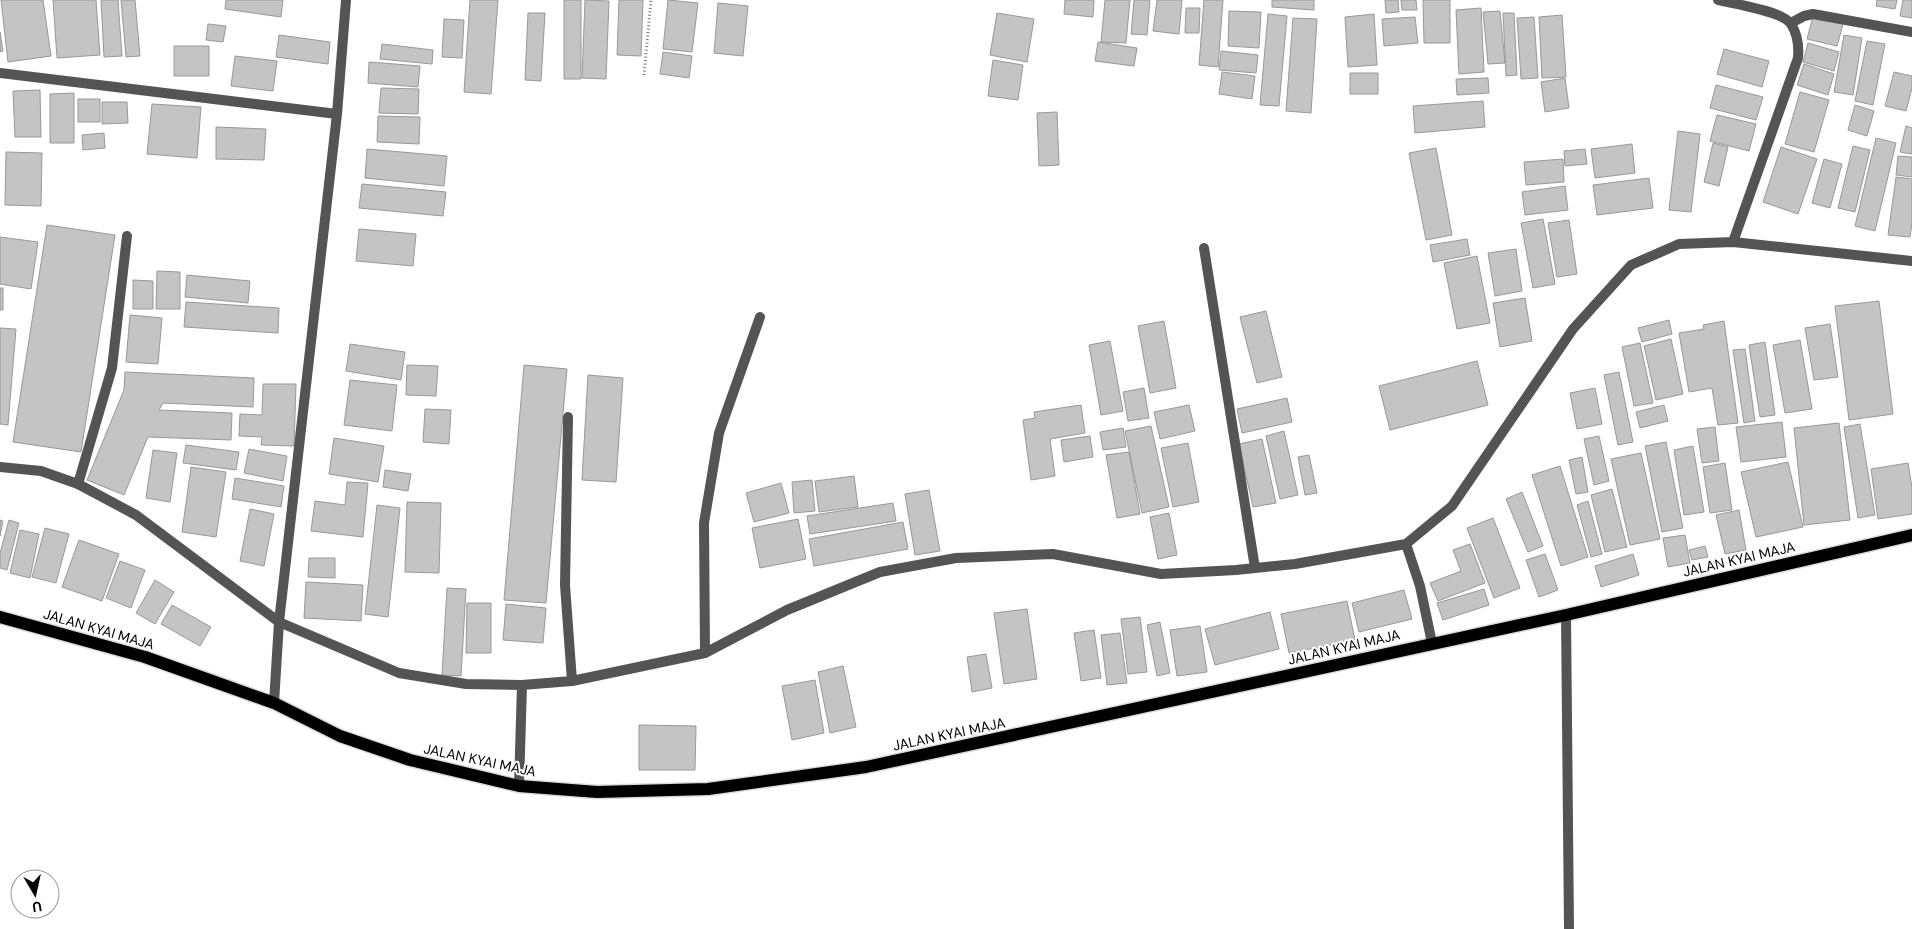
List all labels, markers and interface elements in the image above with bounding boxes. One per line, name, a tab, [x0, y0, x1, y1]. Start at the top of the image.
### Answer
street label: JALAN KYAI MAJA	[1681, 537, 1797, 581]
street label: JALAN KYAI MAJA	[41, 605, 157, 653]
street label: JALAN KYAI MAJA	[1286, 625, 1402, 669]
street label: JALAN KYAI MAJA	[891, 713, 1007, 755]
street label: JALAN KYAI MAJA	[422, 739, 538, 781]
north arrow	[10, 869, 60, 919]
text: U	[31, 897, 43, 916]

